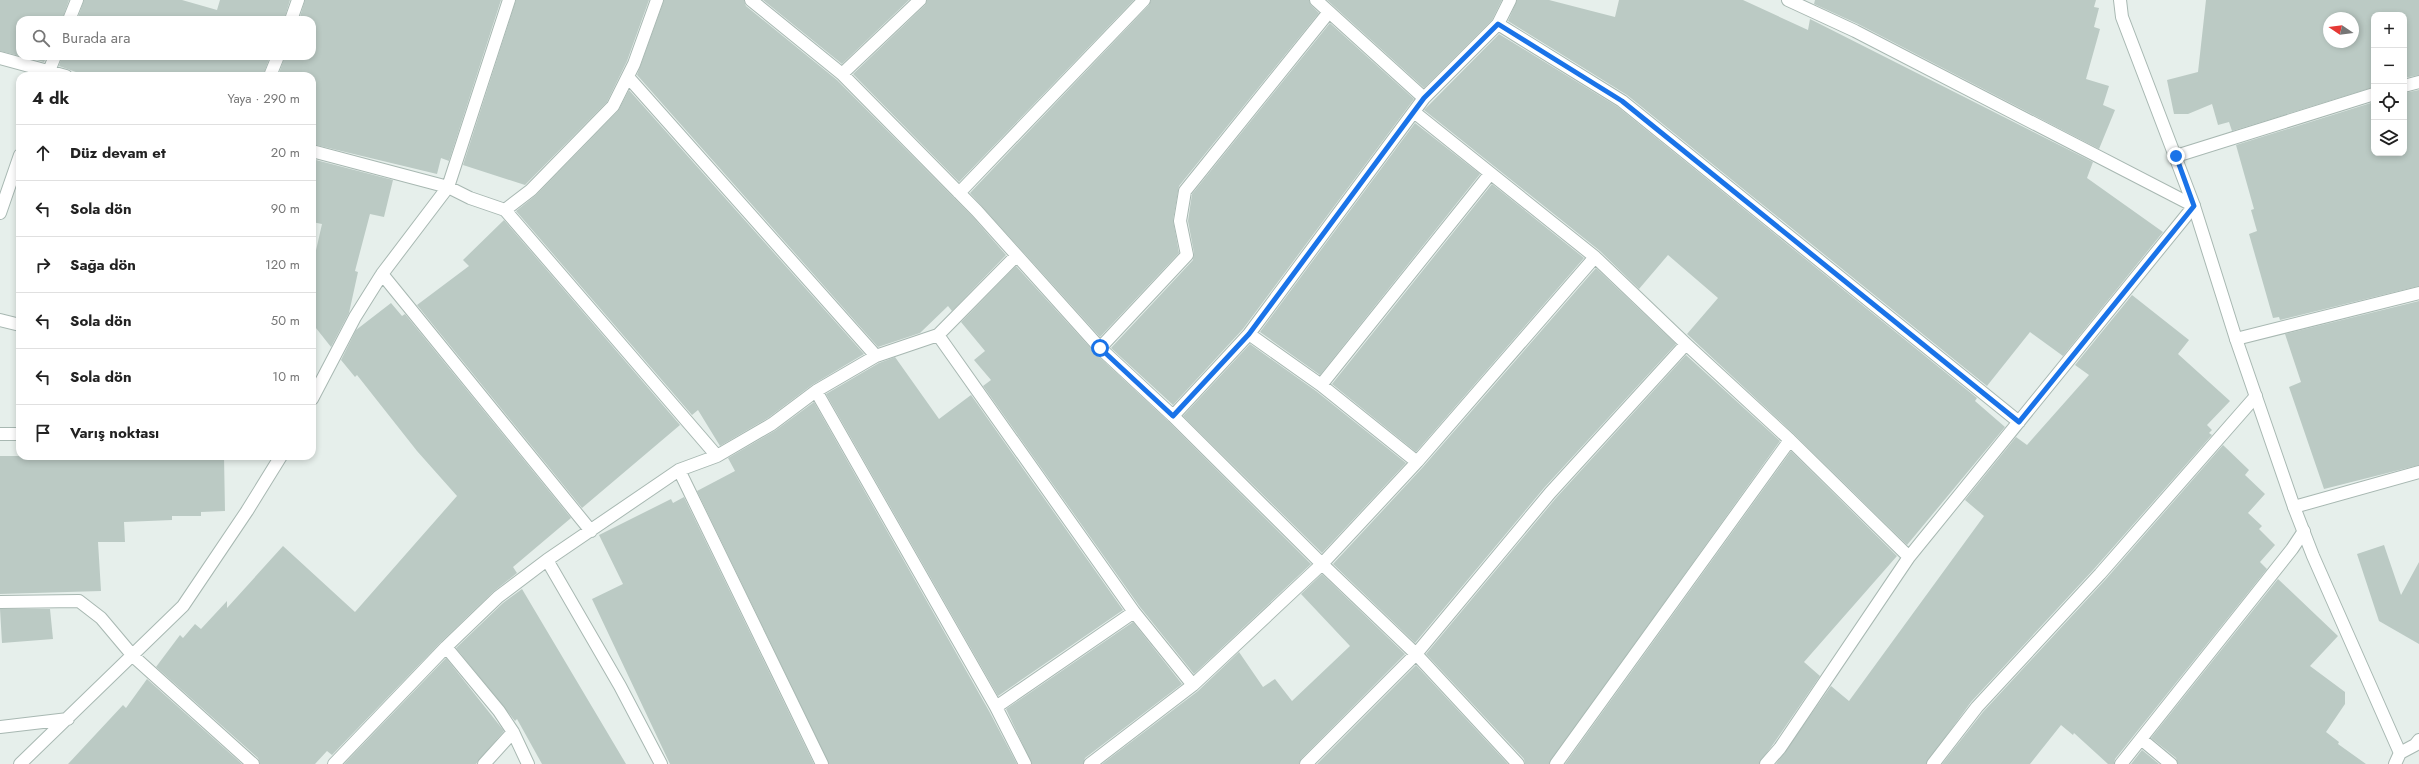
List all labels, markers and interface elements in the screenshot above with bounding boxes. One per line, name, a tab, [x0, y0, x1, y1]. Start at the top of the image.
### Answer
north arrow	[2323, 12, 2359, 48]
map controls	[2371, 12, 2407, 156]
button: +	[2371, 12, 2407, 48]
search box	[16, 16, 316, 60]
icon: search	[30, 27, 52, 49]
text: Burada ara	[62, 27, 130, 49]
button: −	[2371, 48, 2407, 84]
button: locate	[2371, 84, 2407, 120]
text: 4 dk	[32, 86, 69, 110]
text: Yaya · 290 m	[227, 89, 300, 108]
button: layers	[2371, 120, 2407, 156]
icon: ahead	[32, 142, 54, 164]
text: Düz devam et	[70, 142, 166, 164]
text: 20 m	[271, 143, 300, 162]
route end	[2167, 147, 2185, 165]
icon: left	[32, 198, 54, 220]
text: Sola dön	[70, 198, 132, 220]
text: 90 m	[271, 199, 300, 218]
icon: right	[32, 254, 54, 276]
text: Sağa dön	[70, 254, 136, 276]
text: 120 m	[265, 255, 300, 274]
icon: left	[32, 310, 54, 332]
text: Sola dön	[70, 310, 132, 332]
text: 50 m	[271, 311, 300, 330]
route start	[1091, 339, 1109, 357]
icon: left	[32, 366, 54, 388]
text: Sola dön	[70, 366, 132, 388]
text: 10 m	[272, 367, 300, 386]
icon: arrive	[32, 422, 54, 444]
text: Varış noktası	[70, 422, 159, 444]

